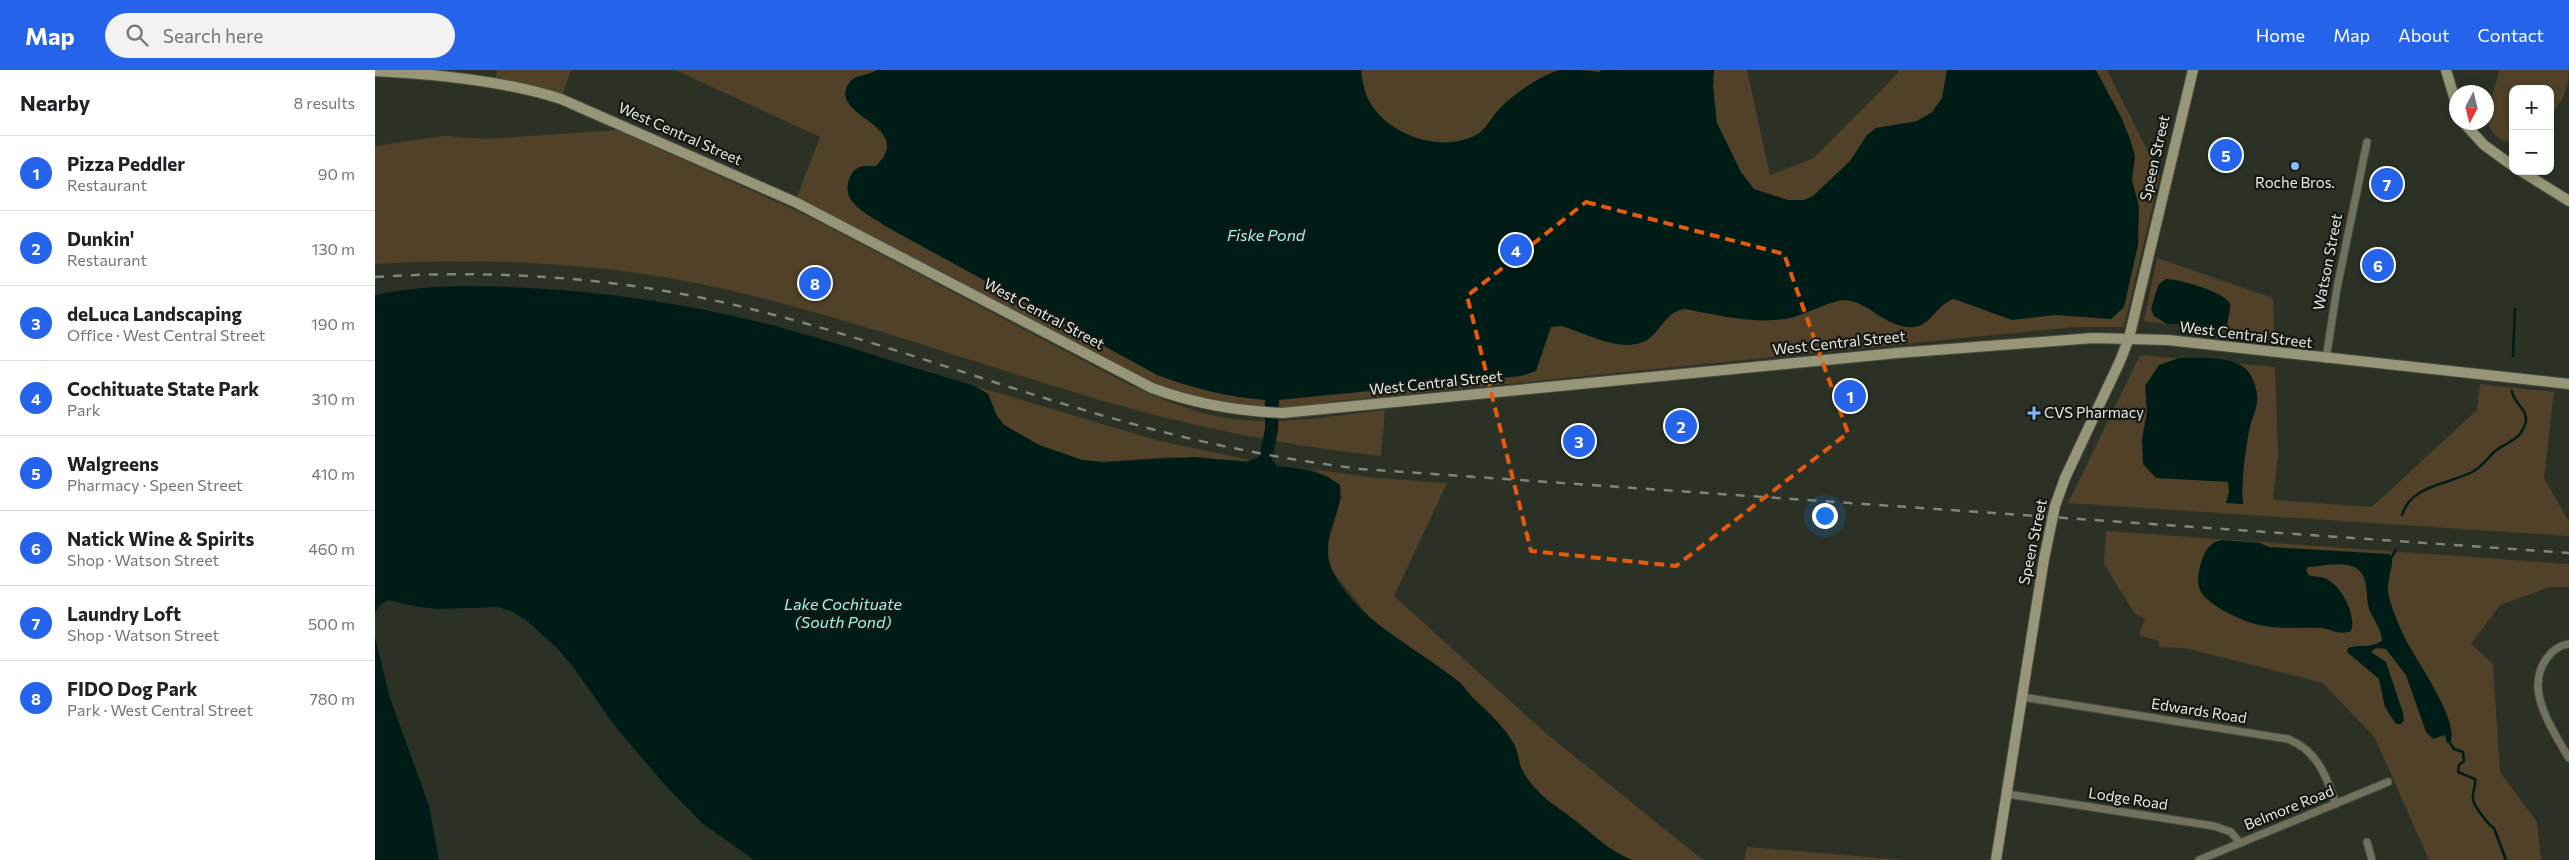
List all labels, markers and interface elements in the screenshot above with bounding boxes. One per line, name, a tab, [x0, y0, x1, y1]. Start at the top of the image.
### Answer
search box	[105, 13, 455, 58]
text: Map	[25, 21, 75, 50]
icon: search	[123, 21, 151, 49]
text: Search here	[163, 24, 263, 47]
text: Home	[2256, 24, 2305, 46]
text: Map	[2333, 24, 2370, 46]
text: About	[2398, 24, 2450, 46]
text: Contact	[2478, 24, 2544, 46]
north arrow	[2449, 85, 2494, 130]
map controls	[2509, 85, 2554, 175]
button: +	[2509, 85, 2554, 130]
text: Nearby	[20, 90, 90, 115]
text: 8 results	[294, 93, 355, 112]
street label: West Central Street	[616, 98, 745, 168]
street label: Speen Street	[2135, 113, 2173, 202]
button: −	[2509, 130, 2554, 175]
pin: 5	[2210, 136, 2242, 174]
text: Pizza Peddler	[67, 152, 185, 175]
marker: Roche Bros.	[2289, 160, 2301, 172]
text: 1	[32, 164, 40, 183]
text: 90 m	[318, 164, 355, 183]
pin: 7	[2371, 165, 2403, 203]
place label: Roche Bros.	[2255, 173, 2335, 191]
text: Restaurant	[67, 175, 147, 194]
street label: Watson Street	[2309, 212, 2345, 312]
water label: Fiske Pond	[1227, 225, 1306, 244]
text: Dunkin'	[67, 227, 134, 250]
pin: 4	[1500, 231, 1532, 269]
text: 2	[31, 239, 41, 258]
text: 130 m	[312, 239, 355, 258]
pin: 6	[2362, 246, 2394, 284]
text: Restaurant	[67, 250, 147, 269]
pin: 8	[799, 264, 831, 302]
street label: West Central Street	[981, 274, 1108, 352]
text: deLuca Landscaping	[67, 302, 242, 325]
text: 3	[31, 314, 41, 333]
text: 190 m	[311, 314, 355, 333]
street label: West Central Street	[2179, 317, 2314, 351]
text: Office · West Central Street	[67, 325, 265, 344]
street label: West Central Street	[1771, 326, 1906, 358]
street label: West Central Street	[1368, 366, 1503, 398]
text: Cochituate State Park	[67, 377, 259, 400]
pin: 1	[1834, 377, 1866, 415]
text: 4	[31, 389, 41, 408]
text: 310 m	[312, 389, 355, 408]
text: Park	[67, 400, 100, 419]
place label: CVS Pharmacy	[2044, 403, 2144, 421]
pin: 2	[1665, 407, 1697, 445]
marker: CVS Pharmacy	[2028, 407, 2040, 419]
pin: 3	[1563, 422, 1595, 460]
text: Walgreens	[67, 452, 159, 475]
text: 5	[31, 464, 41, 483]
text: 410 m	[312, 464, 355, 483]
text: Pharmacy · Speen Street	[67, 475, 243, 494]
street label: Speen Street	[2014, 497, 2050, 586]
your location	[1812, 503, 1838, 529]
text: Natick Wine & Spirits	[67, 527, 254, 550]
text: 6	[31, 539, 41, 558]
text: 460 m	[308, 539, 355, 558]
text: Shop · Watson Street	[67, 550, 219, 569]
water label: Lake Cochituate (South Pond)	[784, 594, 902, 631]
text: Laundry Loft	[67, 602, 181, 625]
text: 7	[32, 614, 40, 633]
text: 500 m	[308, 614, 355, 633]
text: Shop · Watson Street	[67, 625, 219, 644]
text: FIDO Dog Park	[67, 677, 197, 700]
text: 8	[31, 689, 41, 708]
text: 780 m	[309, 689, 355, 708]
street label: Edwards Road	[2150, 694, 2248, 726]
text: Park · West Central Street	[67, 700, 253, 719]
street label: Belmore Road	[2241, 781, 2336, 833]
street label: Lodge Road	[2087, 783, 2169, 813]

